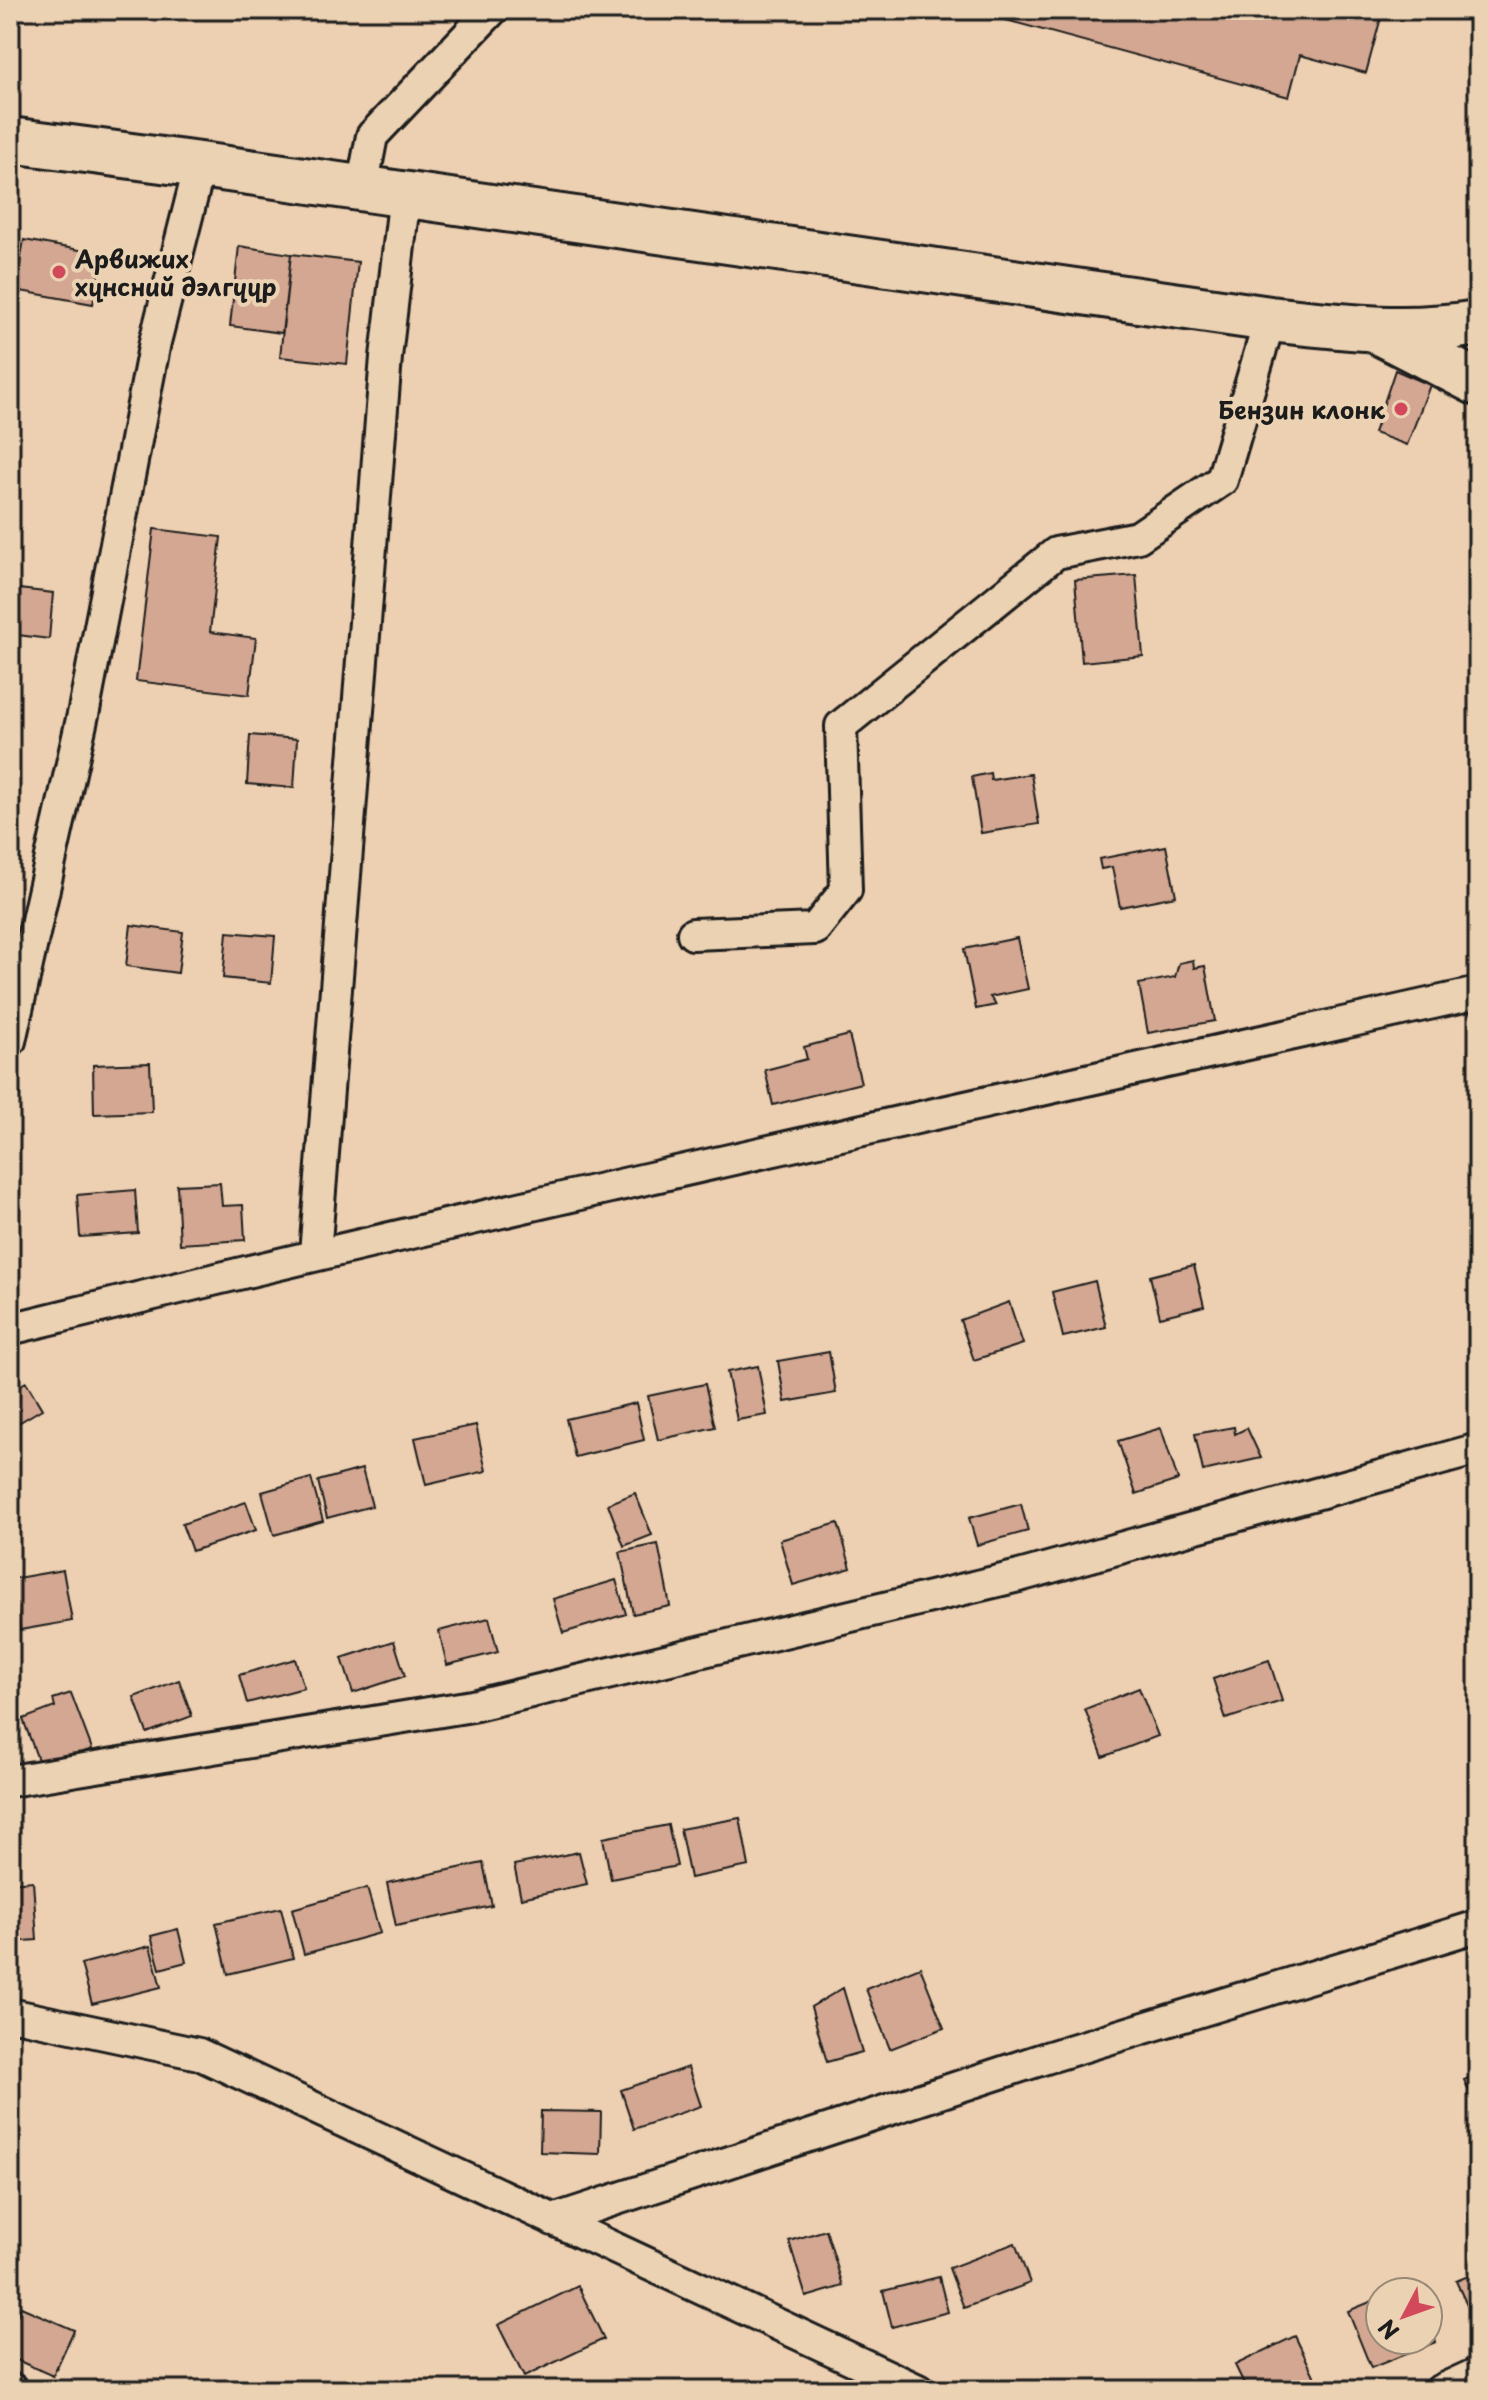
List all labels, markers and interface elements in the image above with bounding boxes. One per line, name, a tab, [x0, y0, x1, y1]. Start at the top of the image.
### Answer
place label: Арвижих хүнсний дэлгүүр	[74, 240, 277, 304]
marker: Арвижих хүнсний дэлгүүр	[50, 263, 68, 281]
place label: Бензин клонк	[1218, 391, 1386, 427]
marker: Бензин клонк	[1392, 400, 1410, 418]
north arrow	[1364, 2276, 1444, 2356]
text: N	[1370, 2313, 1406, 2348]

